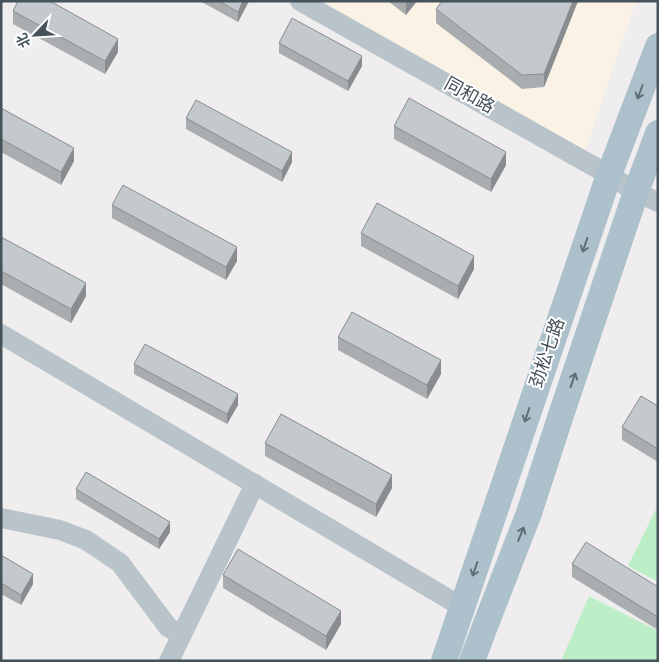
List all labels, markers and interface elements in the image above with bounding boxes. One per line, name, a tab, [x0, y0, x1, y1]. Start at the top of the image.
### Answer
north arrow	[10, 10, 60, 60]
text: 北	[14, 31, 33, 50]
street label: 同和路	[441, 73, 498, 117]
one-way arrow	[635, 84, 644, 99]
one-way arrow	[580, 236, 589, 252]
street label: 劲松七路	[526, 315, 568, 390]
one-way arrow	[569, 372, 578, 388]
one-way arrow	[522, 407, 531, 422]
one-way arrow	[517, 527, 527, 542]
one-way arrow	[470, 561, 479, 576]

